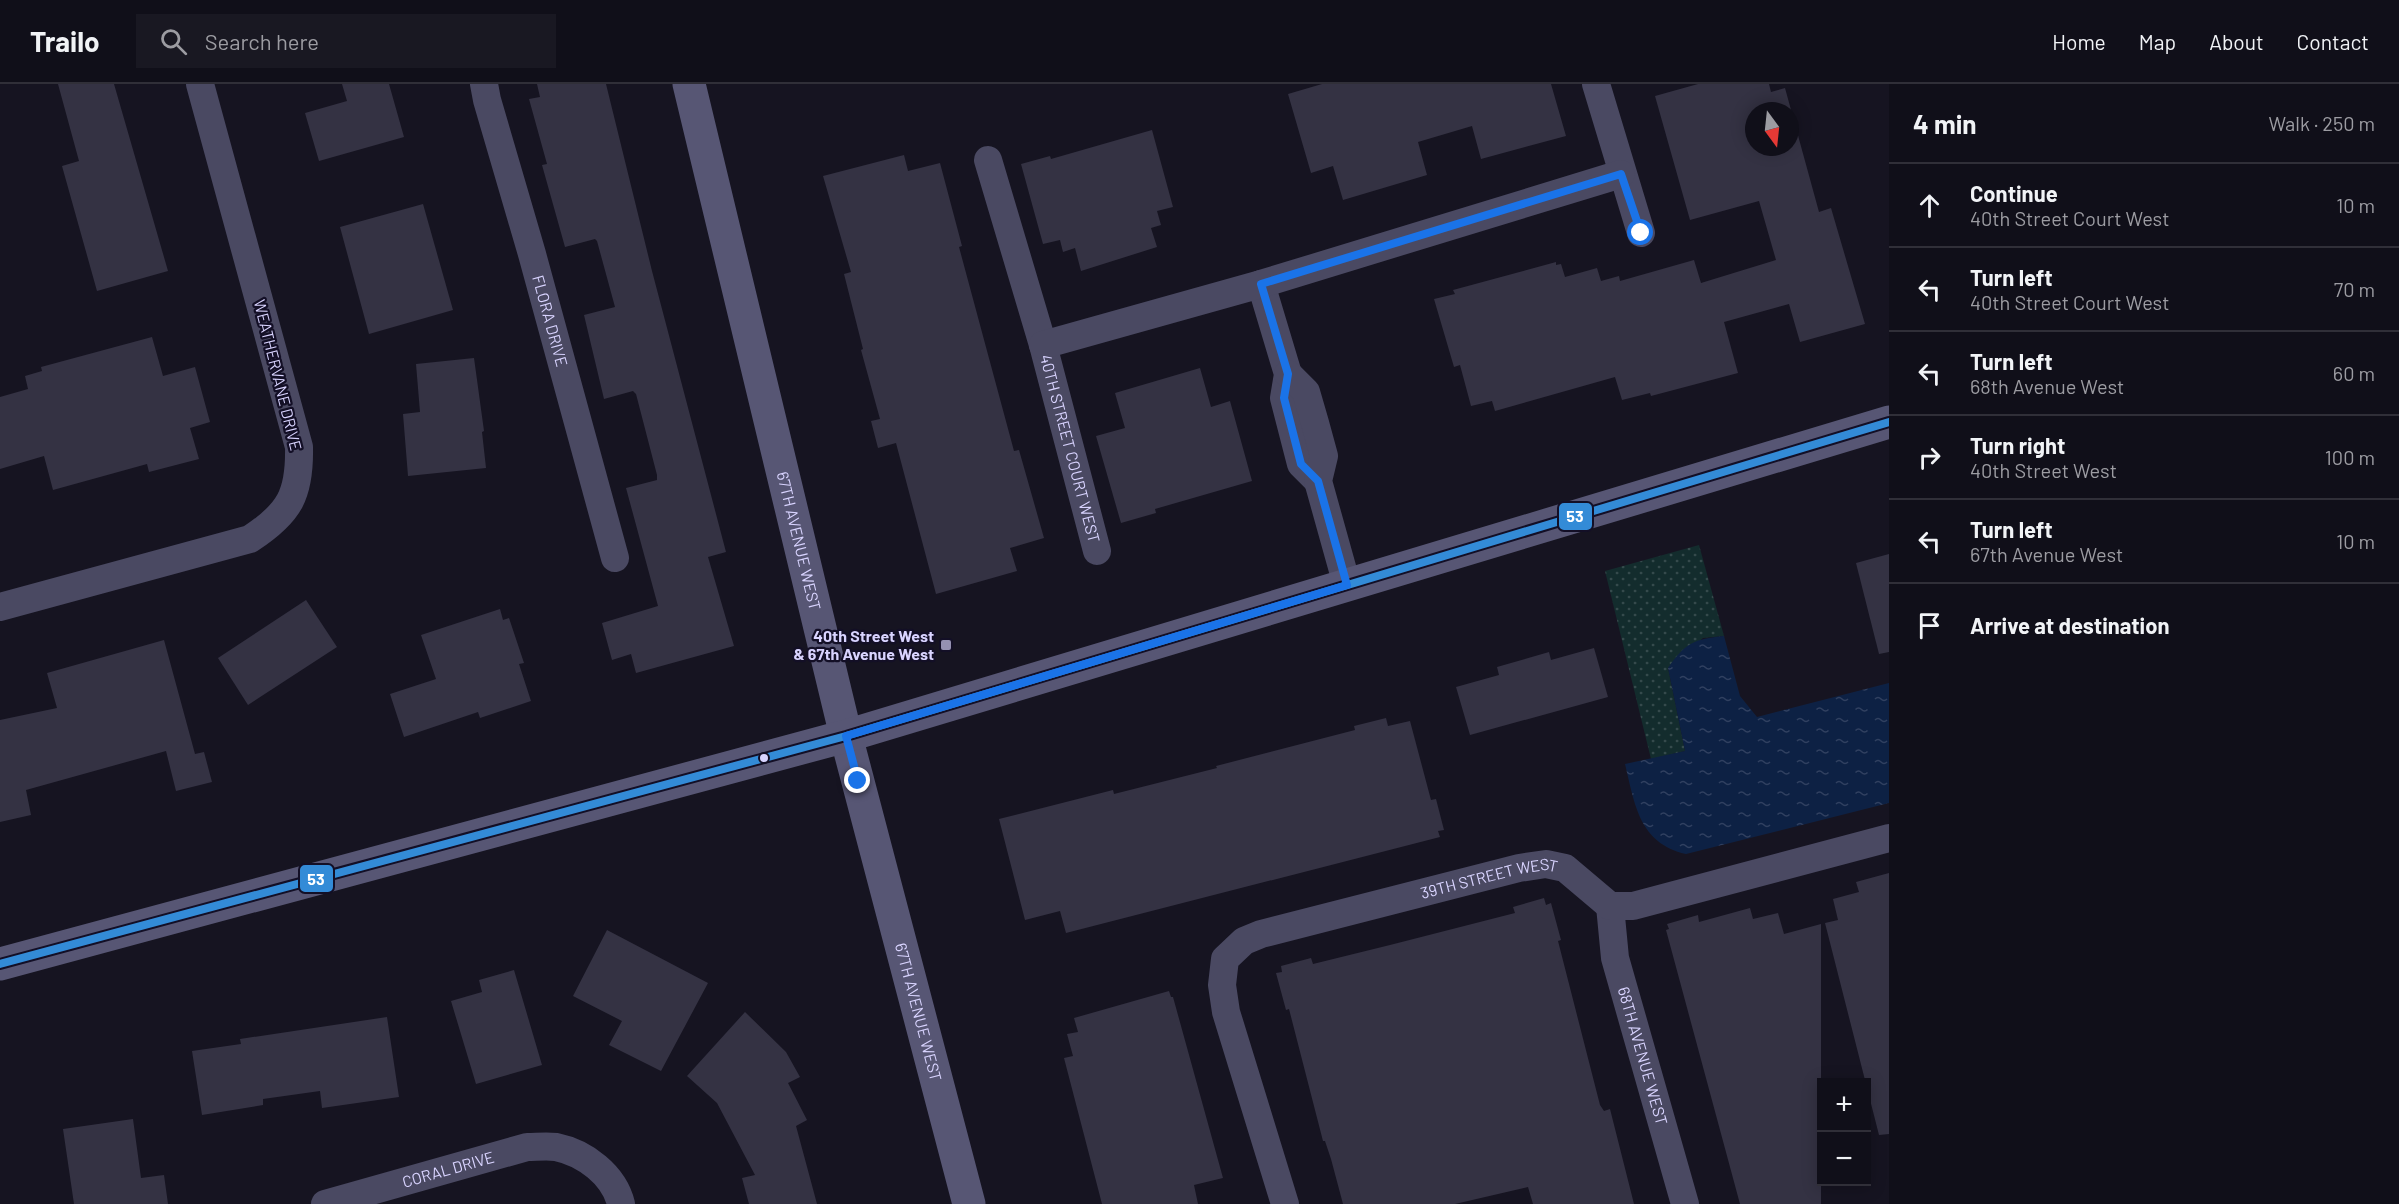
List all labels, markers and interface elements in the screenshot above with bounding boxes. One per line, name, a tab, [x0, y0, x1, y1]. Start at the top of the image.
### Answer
search box	[136, 14, 556, 68]
text: Trailo	[30, 24, 100, 58]
icon: search	[157, 25, 190, 58]
text: Search here	[205, 28, 319, 54]
text: Home	[2052, 29, 2106, 54]
text: Map	[2139, 29, 2176, 54]
text: About	[2209, 29, 2264, 54]
text: Contact	[2297, 29, 2369, 54]
north arrow	[1745, 102, 1799, 156]
text: 4 min	[1913, 108, 1977, 139]
text: Walk · 250 m	[2269, 111, 2375, 135]
text: Continue	[1970, 180, 2058, 206]
icon: ahead	[1913, 189, 1946, 222]
text: 10 m	[2336, 193, 2375, 217]
text: 40th Street Court West	[1970, 206, 2170, 230]
route start	[1627, 219, 1653, 245]
text: Turn left	[1970, 264, 2053, 290]
street label: FLORA DRIVE	[529, 273, 572, 369]
icon: left	[1913, 273, 1946, 306]
text: 70 m	[2334, 277, 2375, 301]
text: 40th Street Court West	[1970, 290, 2170, 314]
street label: WEATHERVANE DRIVE	[251, 297, 306, 452]
text: Turn left	[1970, 348, 2053, 374]
street label: 40TH STREET COURT WEST	[1037, 352, 1104, 545]
icon: left	[1913, 357, 1946, 390]
text: 60 m	[2333, 361, 2375, 385]
text: 68th Avenue West	[1970, 374, 2124, 398]
text: Turn right	[1970, 432, 2065, 458]
icon: right	[1913, 441, 1946, 474]
text: 100 m	[2325, 445, 2375, 469]
text: 40th Street West	[1970, 458, 2117, 482]
street label: 67TH AVENUE WEST	[774, 469, 825, 612]
line badge: 53	[1558, 502, 1593, 531]
text: 53	[1566, 506, 1584, 525]
text: Turn left	[1970, 516, 2053, 542]
icon: left	[1913, 525, 1946, 558]
text: 10 m	[2336, 529, 2375, 553]
text: 67th Avenue West	[1970, 542, 2123, 566]
icon: arrive	[1913, 609, 1946, 642]
text: Arrive at destination	[1970, 612, 2169, 638]
place label: 40th Street West & 67th Avenue West	[793, 626, 934, 663]
marker: 40th Street West & 67th Avenue West	[939, 638, 953, 652]
unlabelled marker	[758, 752, 770, 764]
route end	[844, 767, 870, 793]
street label: 39TH STREET WEST	[1418, 854, 1560, 902]
line badge: 53	[299, 864, 334, 893]
text: 53	[307, 869, 325, 888]
street label: 67TH AVENUE WEST	[892, 941, 946, 1083]
street label: 68TH AVENUE WEST	[1615, 984, 1672, 1127]
map controls	[1817, 1078, 1871, 1186]
button: +	[1817, 1078, 1871, 1132]
button: −	[1817, 1132, 1871, 1186]
street label: CORAL DRIVE	[400, 1147, 496, 1191]

